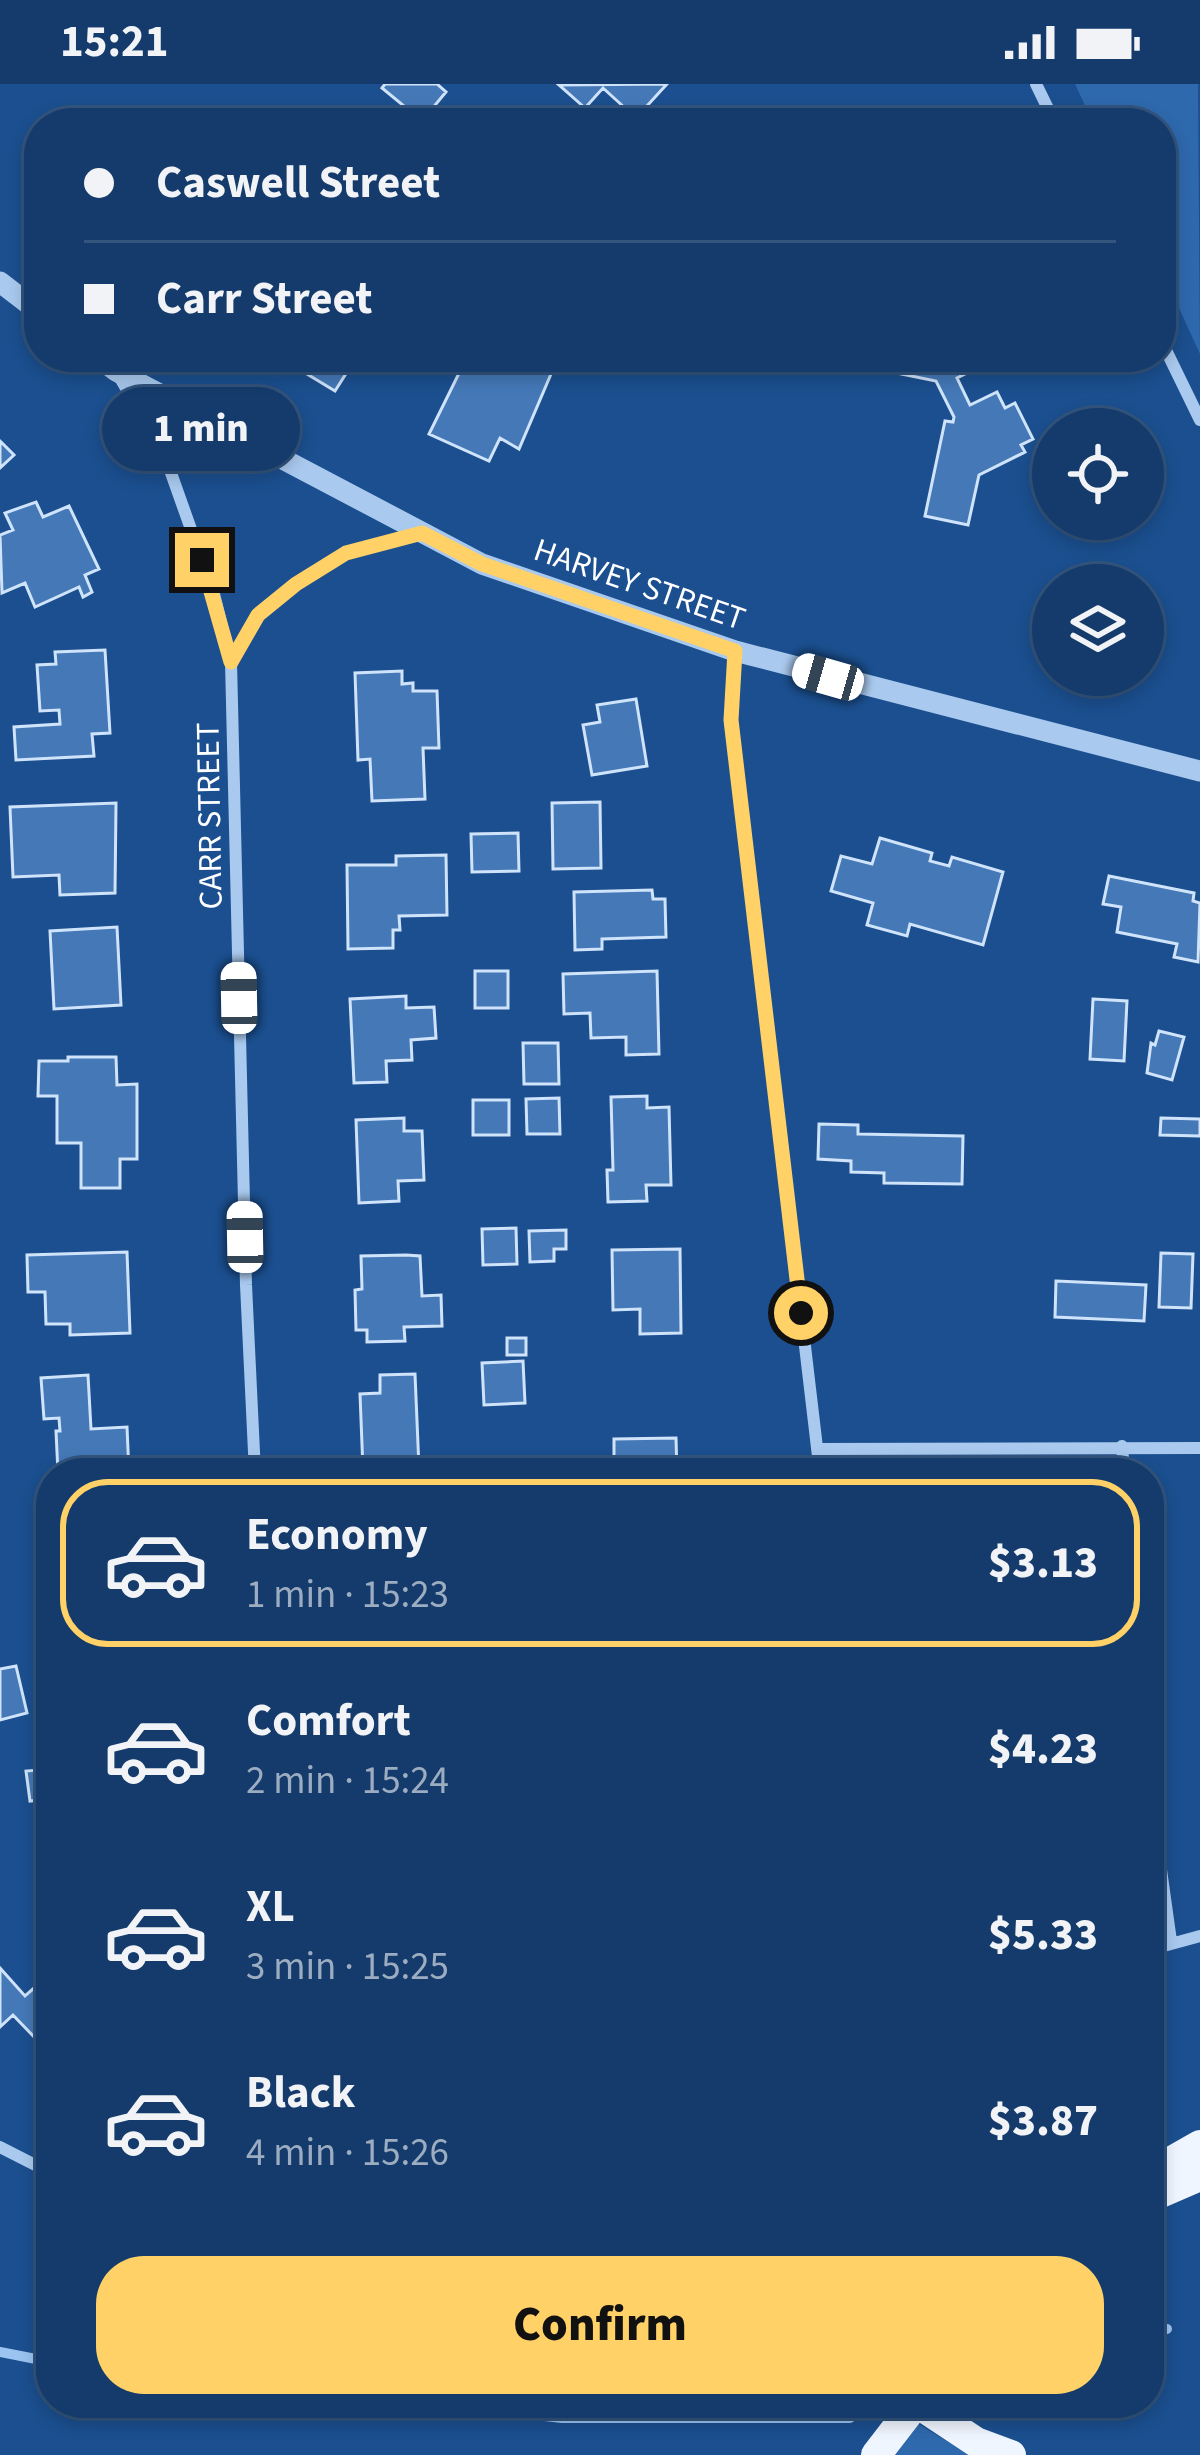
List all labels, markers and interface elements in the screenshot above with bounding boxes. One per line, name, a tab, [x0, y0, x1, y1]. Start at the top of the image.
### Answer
text: 15:21	[60, 10, 169, 74]
text: Caswell Street	[156, 151, 440, 215]
text: Carr Street	[156, 267, 373, 331]
callout: 1 min	[103, 386, 301, 470]
text: 1 min	[153, 401, 249, 457]
map controls	[1032, 408, 1164, 696]
button: locate	[1032, 408, 1164, 540]
street label: HARVEY STREET	[527, 526, 752, 643]
route end	[175, 533, 229, 587]
button: layers	[1032, 564, 1164, 696]
car	[788, 650, 868, 704]
street label: CARR STREET	[184, 722, 235, 910]
car	[220, 962, 258, 1034]
car	[226, 1201, 264, 1273]
route start	[774, 1286, 828, 1340]
text: Economy	[246, 1503, 428, 1567]
icon: car	[102, 1509, 210, 1617]
text: $3.13	[988, 1531, 1098, 1595]
text: 1 min · 15:23	[246, 1567, 449, 1623]
text: Comfort	[246, 1689, 411, 1753]
icon: car	[102, 1695, 210, 1803]
text: $4.23	[988, 1717, 1098, 1781]
text: 2 min · 15:24	[246, 1753, 449, 1809]
text: XL	[246, 1875, 295, 1939]
icon: car	[102, 1881, 210, 1989]
text: $5.33	[988, 1903, 1098, 1967]
text: 3 min · 15:25	[246, 1939, 449, 1995]
text: Black	[246, 2061, 356, 2125]
icon: car	[102, 2067, 210, 2175]
text: $3.87	[988, 2089, 1098, 2153]
text: 4 min · 15:26	[246, 2125, 449, 2181]
button: Confirm	[96, 2256, 1104, 2394]

